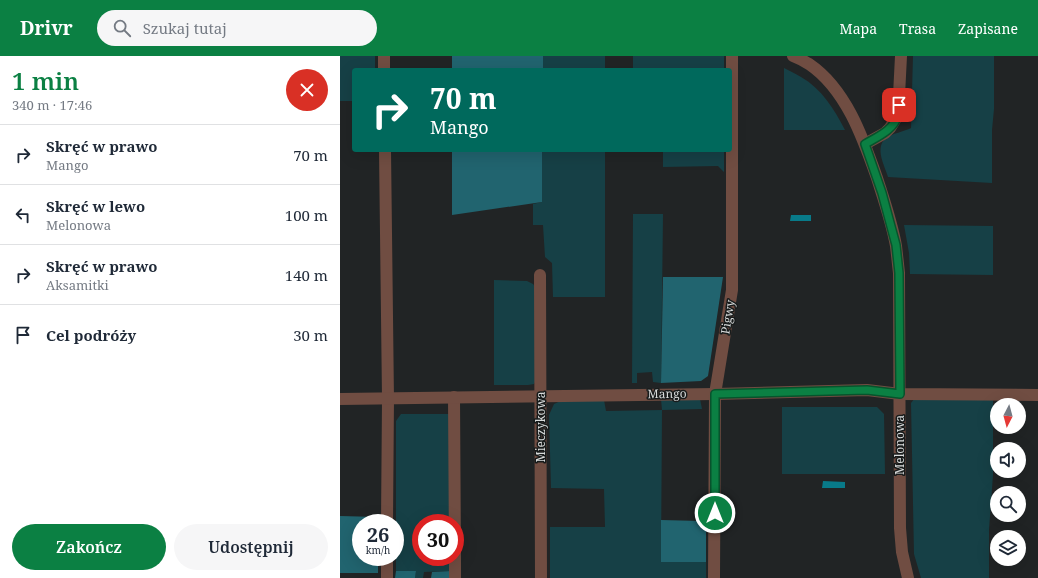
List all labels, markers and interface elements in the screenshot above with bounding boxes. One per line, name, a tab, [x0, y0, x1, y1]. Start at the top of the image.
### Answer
search box	[97, 10, 377, 46]
text: Drivr	[20, 15, 73, 41]
icon: search	[111, 17, 133, 39]
text: Szukaj tutaj	[143, 18, 227, 38]
text: Mapa	[840, 19, 877, 38]
text: Trasa	[899, 19, 936, 38]
text: Zapisane	[958, 19, 1018, 38]
text: 1 min	[12, 64, 79, 97]
button: close	[286, 69, 328, 111]
text: 70 m	[430, 79, 497, 117]
icon: right	[364, 84, 416, 136]
pin	[882, 88, 916, 122]
icon: arrive	[888, 94, 910, 116]
text: 340 m · 17:46	[12, 96, 92, 114]
text: Mango	[430, 115, 489, 139]
text: Skręć w prawo	[46, 136, 157, 156]
icon: right	[12, 144, 34, 166]
text: 70 m	[293, 145, 328, 165]
text: Mango	[46, 156, 88, 174]
text: Skręć w lewo	[46, 196, 145, 216]
icon: left	[12, 204, 34, 226]
text: 100 m	[285, 205, 328, 225]
text: Melonowa	[46, 216, 111, 234]
text: Skręć w prawo	[46, 256, 157, 276]
icon: right	[12, 264, 34, 286]
text: 140 m	[285, 265, 328, 285]
text: Aksamitki	[46, 276, 109, 294]
street label: Pigwy	[716, 298, 739, 335]
icon: arrive	[12, 324, 34, 346]
text: Cel podróży	[46, 325, 136, 345]
text: 30 m	[293, 325, 328, 345]
street label: Mango	[647, 385, 687, 402]
street label: Mieczykowa	[532, 391, 549, 463]
north arrow	[990, 398, 1026, 434]
map controls	[990, 398, 1026, 566]
street label: Melonowa	[891, 415, 908, 475]
button: sound	[990, 442, 1026, 478]
button: search	[990, 486, 1026, 522]
position arrow	[694, 492, 736, 534]
speed limit sign: 30	[412, 514, 464, 566]
text: 26	[367, 521, 389, 548]
button: Zakończ	[12, 524, 166, 570]
button: Udostępnij	[174, 524, 328, 570]
button: layers	[990, 530, 1026, 566]
text: km/h	[366, 543, 390, 557]

